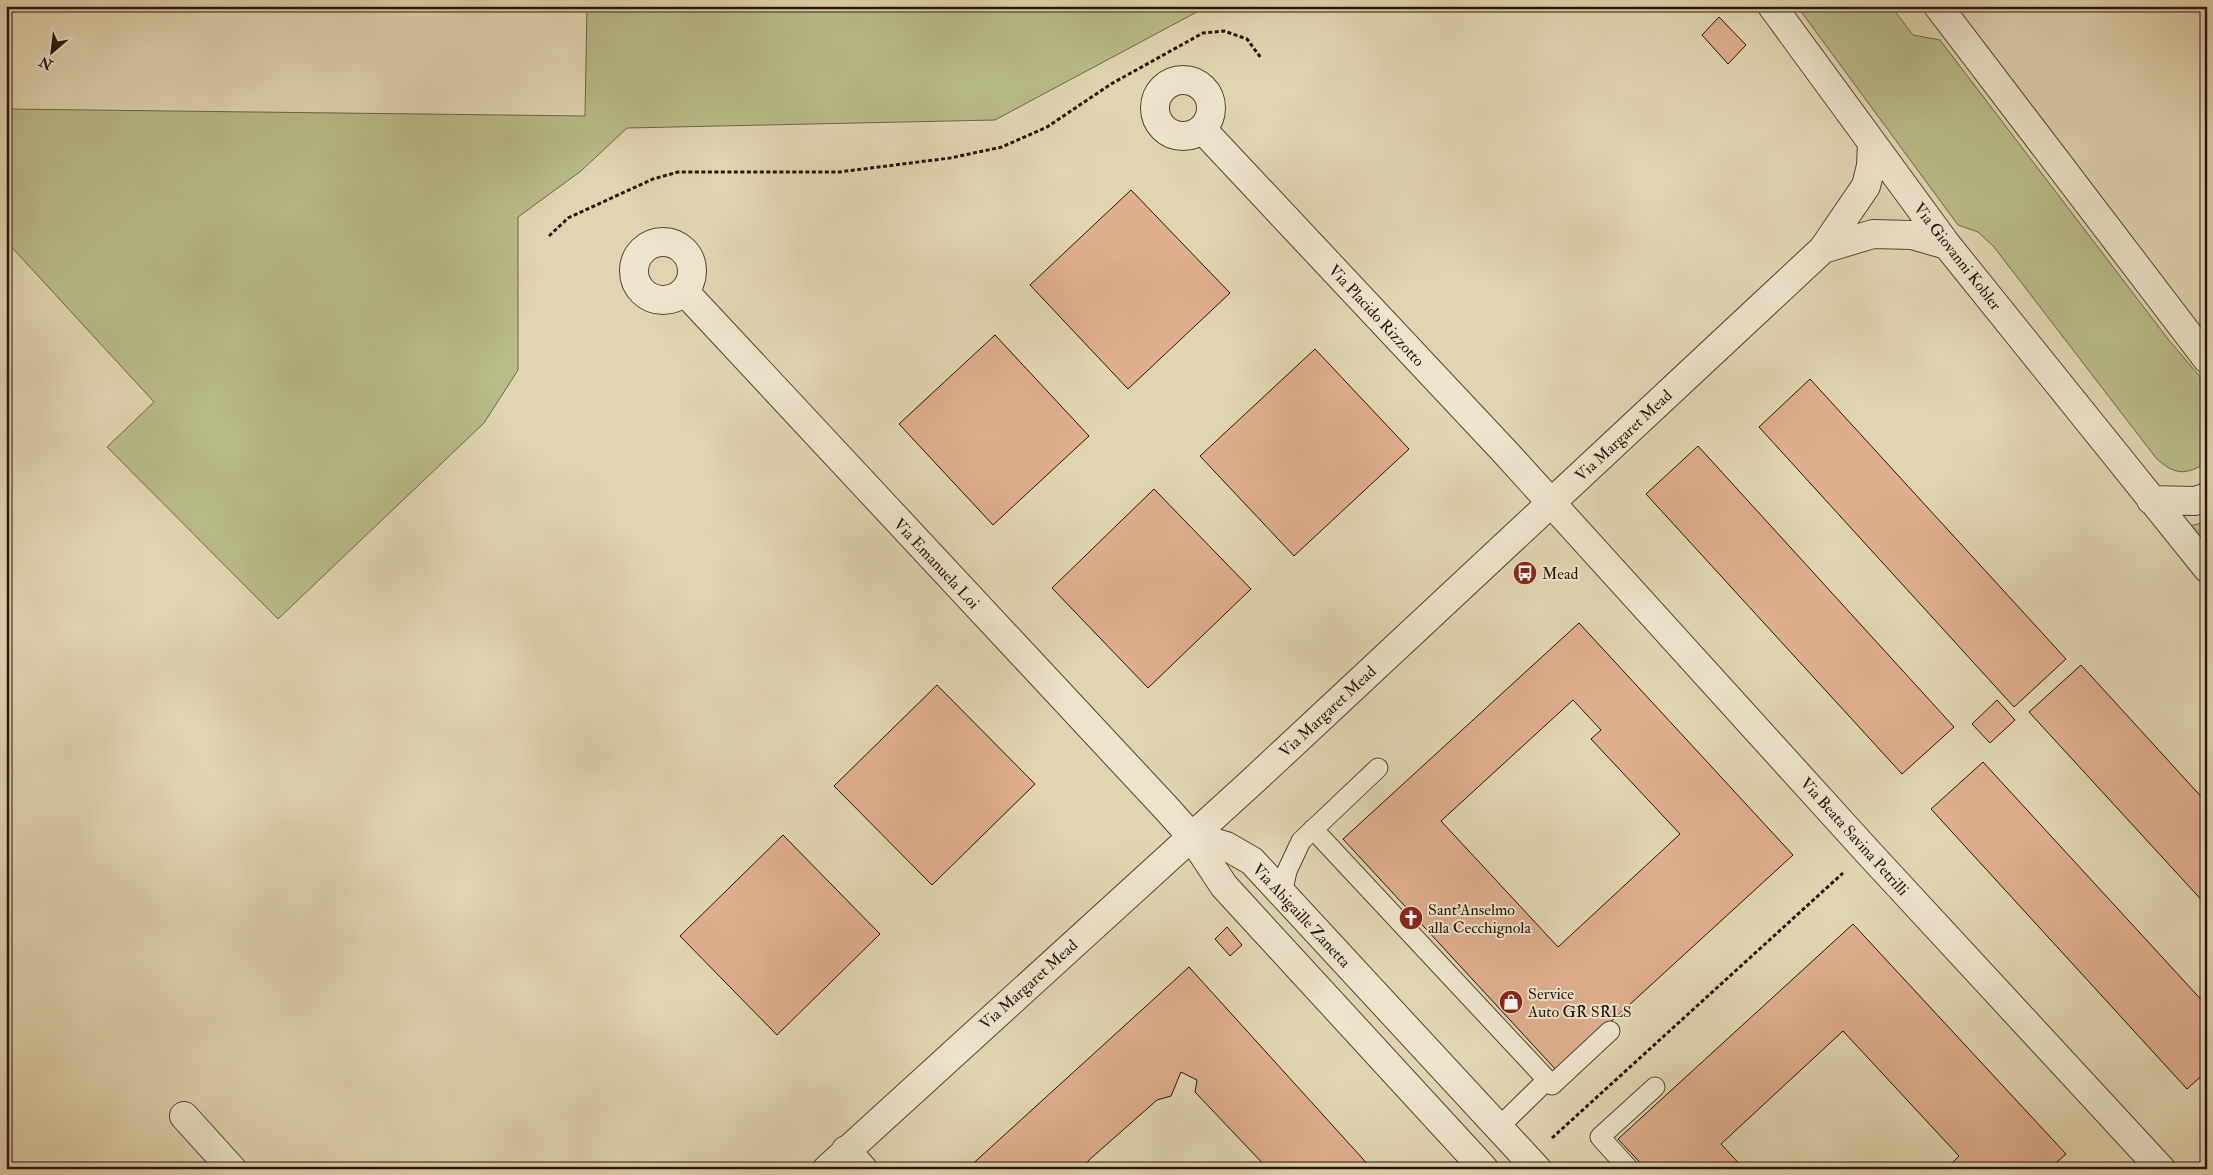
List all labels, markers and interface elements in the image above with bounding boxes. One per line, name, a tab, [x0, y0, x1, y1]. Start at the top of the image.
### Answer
north arrow	[28, 28, 78, 78]
text: N	[36, 52, 57, 74]
street label: Via Giovanni Kobler	[1909, 199, 2006, 315]
street label: Via Placido Rizzotto	[1324, 261, 1429, 371]
street label: Via Margaret Mead	[1571, 386, 1676, 486]
street label: Via Emanuela Loi	[889, 514, 983, 613]
bus stop icon: Mead	[1512, 560, 1538, 586]
place label: Mead	[1542, 564, 1578, 584]
street label: Via Margaret Mead	[1275, 662, 1380, 762]
street label: Via Beata Savina Petrilli	[1796, 773, 1913, 900]
street label: Via Abigaille Zanetta	[1248, 859, 1355, 972]
place label: Sant’Anselmo alla Cecchignola	[1428, 900, 1531, 938]
church icon: Sant’Anselmo alla Cecchignola	[1398, 905, 1424, 931]
street label: Via Margaret Mead	[975, 935, 1082, 1034]
place label: Service Auto GR SRLS	[1527, 984, 1632, 1022]
shop icon: Service Auto GR SRLS	[1498, 989, 1524, 1015]

